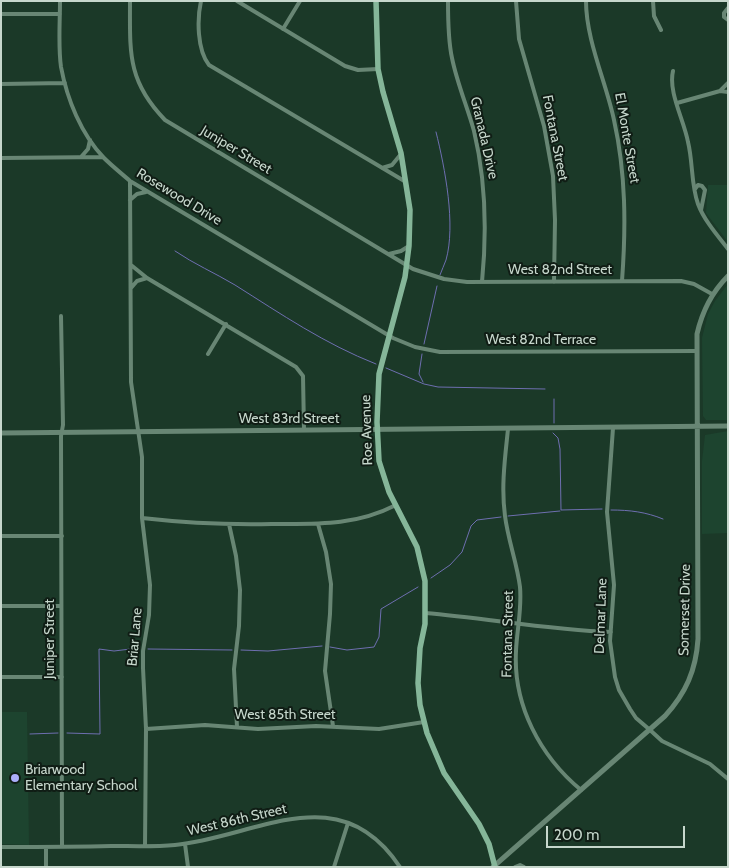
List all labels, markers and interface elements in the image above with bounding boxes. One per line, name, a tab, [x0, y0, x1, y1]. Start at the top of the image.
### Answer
street label: El Monte Street	[611, 91, 643, 185]
street label: Fontana Street	[538, 94, 572, 182]
street label: Granada Drive	[466, 95, 502, 181]
street label: Juniper Street	[197, 122, 275, 178]
street label: Rosewood Drive	[133, 165, 225, 229]
street label: West 82nd Street	[508, 262, 612, 278]
street label: West 82nd Terrace	[486, 332, 596, 348]
street label: Roe Avenue	[357, 394, 377, 466]
street label: West 83rd Street	[239, 411, 339, 427]
street label: Somerset Drive	[676, 564, 694, 656]
street label: Delmar Lane	[591, 578, 611, 654]
street label: Fontana Street	[499, 590, 517, 678]
street label: Juniper Street	[42, 599, 58, 679]
street label: Briar Lane	[124, 607, 146, 667]
street label: West 85th Street	[234, 707, 336, 723]
place label: Briarwood Elementary School	[25, 762, 137, 794]
marker: Briarwood Elementary School	[9, 772, 21, 784]
street label: West 86th Street	[186, 800, 288, 840]
scale bar	[549, 816, 688, 848]
text: 200 m	[554, 826, 599, 844]

